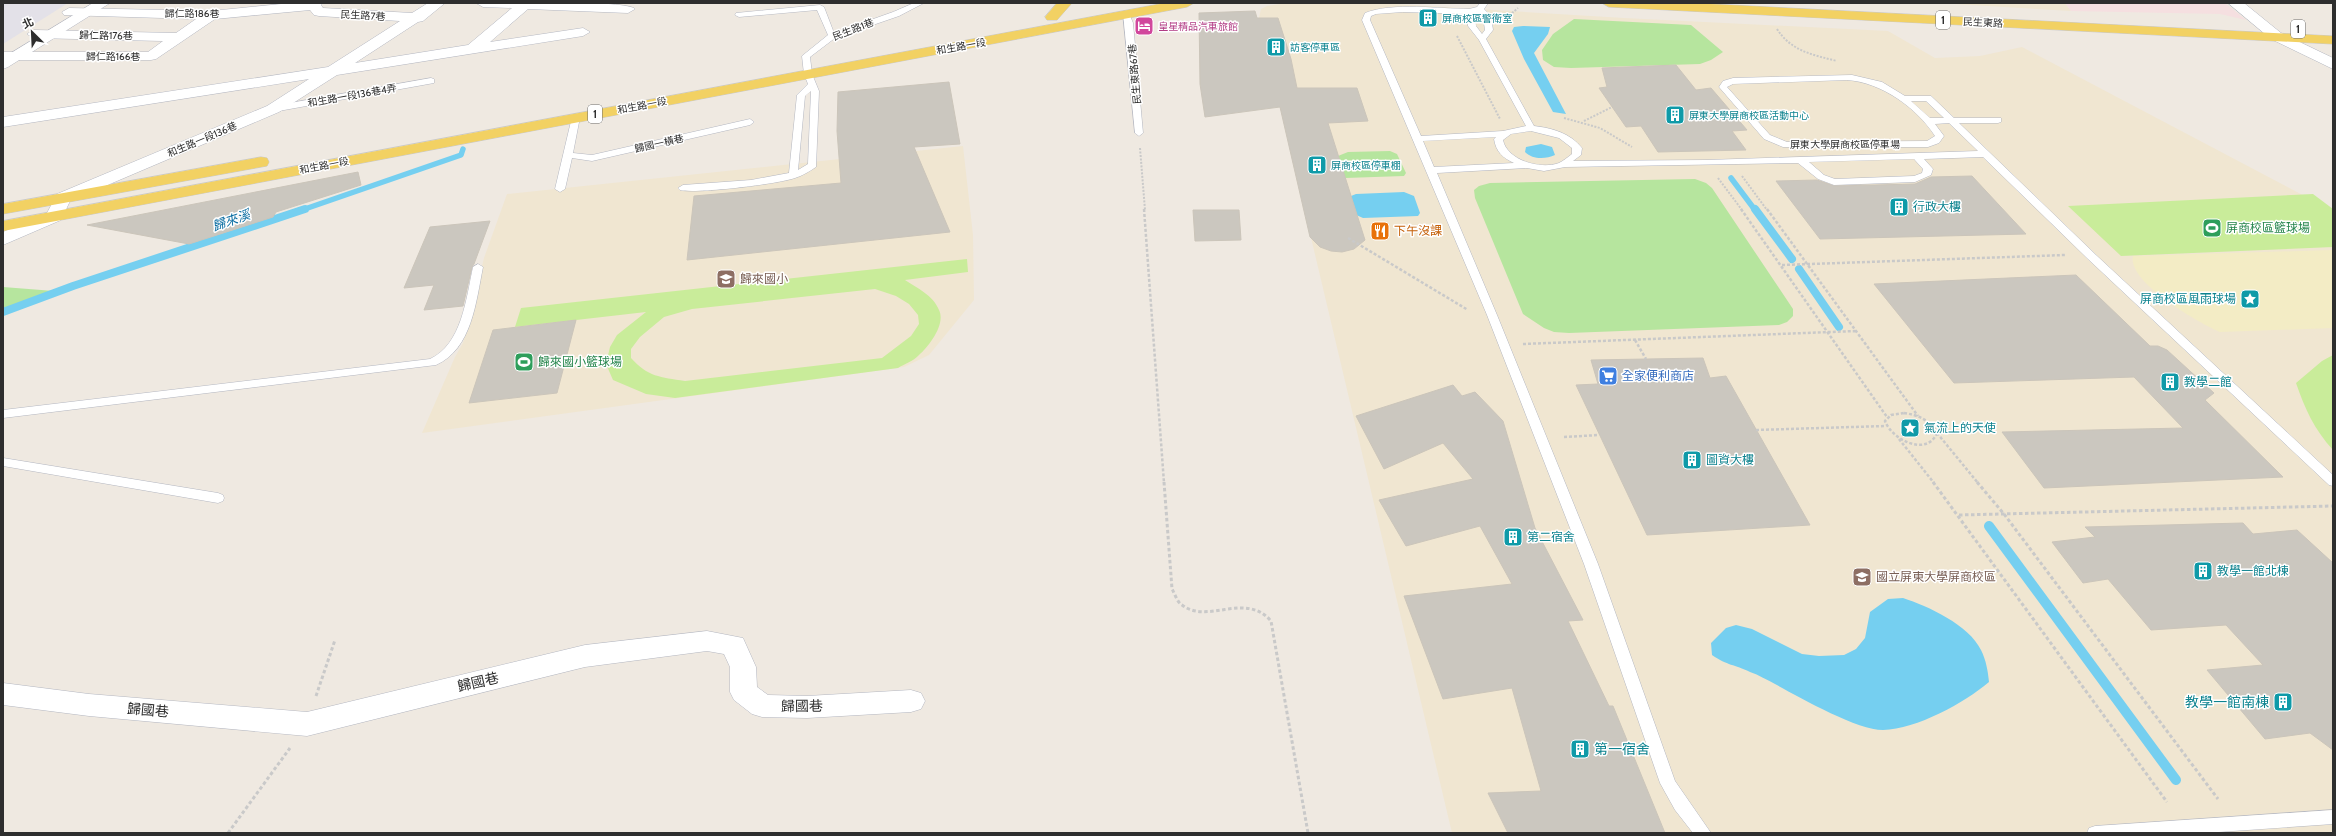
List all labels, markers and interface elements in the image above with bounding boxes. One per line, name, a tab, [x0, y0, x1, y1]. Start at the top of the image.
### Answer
street label: 歸仁路186巷	[164, 7, 220, 20]
building icon: 屏商校區警衛室	[1417, 7, 1439, 29]
street label: 民生路7巷	[340, 8, 386, 23]
road number: 1	[1936, 11, 1950, 29]
north arrow	[12, 12, 52, 52]
place label: 屏商校區警衛室	[1442, 12, 1512, 25]
text: 北	[20, 14, 36, 31]
hotel icon: 皇星精品汽車旅館	[1133, 15, 1155, 37]
street label: 民生東路	[1963, 15, 2003, 30]
street label: 民生路1巷	[831, 16, 876, 43]
place label: 皇星精品汽車旅館	[1158, 20, 1238, 33]
road number: 1	[2291, 20, 2305, 38]
street label: 歸仁路176巷	[79, 29, 133, 42]
street label: 和生路一段	[935, 36, 987, 57]
building icon: 訪客停車區	[1265, 36, 1287, 58]
place label: 訪客停車區	[1290, 41, 1340, 54]
street label: 民生東路67巷	[1125, 43, 1144, 105]
street label: 歸仁路166巷	[86, 50, 140, 63]
street label: 和生路一段136巷4弄	[307, 81, 398, 110]
street label: 和生路一段	[616, 94, 668, 117]
building icon: 屏東大學屏商校區活動中心	[1664, 104, 1686, 126]
road number: 1	[588, 105, 602, 123]
place label: 屏東大學屏商校區活動中心	[1689, 109, 1809, 122]
street label: 和生路一段136巷	[165, 119, 239, 160]
street label: 歸國一橫巷	[633, 132, 685, 155]
street label: 屏東大學屏商校區停車場	[1790, 138, 1900, 151]
street label: 和生路一段	[298, 154, 350, 177]
building icon: 屏商校區停車棚	[1306, 154, 1328, 176]
place label: 屏商校區停車棚	[1331, 159, 1401, 172]
building icon: 行政大樓	[1888, 196, 1910, 218]
place label: 行政大樓	[1913, 199, 1961, 214]
water label: 歸來溪	[210, 205, 254, 234]
sports icon: 屏商校區籃球場	[2201, 217, 2223, 239]
restaurant icon: 下午沒課	[1369, 220, 1391, 242]
place label: 屏商校區籃球場	[2226, 220, 2310, 235]
place label: 下午沒課	[1394, 223, 1442, 238]
school or university icon: 歸來國小	[715, 268, 737, 290]
place label: 歸來國小	[740, 271, 788, 286]
place icon: 屏商校區風雨球場	[2239, 288, 2261, 310]
place label: 屏商校區風雨球場	[2140, 291, 2236, 306]
sports icon: 歸來國小籃球場	[513, 351, 535, 373]
place label: 歸來國小籃球場	[538, 354, 622, 369]
supermarket icon: 全家便利商店	[1597, 365, 1619, 387]
place label: 全家便利商店	[1622, 368, 1694, 383]
building icon: 教學二館	[2159, 371, 2181, 393]
place label: 教學二館	[2184, 374, 2232, 389]
place icon: 氣流上的天使	[1899, 417, 1921, 439]
place label: 氣流上的天使	[1924, 420, 1996, 435]
building icon: 圖資大樓	[1681, 449, 1703, 471]
place label: 圖資大樓	[1706, 452, 1754, 467]
building icon: 第二宿舍	[1502, 526, 1524, 548]
place label: 第二宿舍	[1527, 529, 1575, 544]
building icon: 教學一館北棟	[2192, 560, 2214, 582]
place label: 教學一館北棟	[2217, 563, 2289, 578]
school or university icon: 國立屏東大學屏商校區	[1851, 566, 1873, 588]
place label: 國立屏東大學屏商校區	[1876, 569, 1996, 584]
street label: 歸國巷	[456, 669, 500, 695]
building icon: 教學一館南棟	[2272, 691, 2294, 713]
place label: 教學一館南棟	[2185, 693, 2269, 711]
street label: 歸國巷	[781, 697, 823, 715]
street label: 歸國巷	[126, 699, 170, 721]
building icon: 第一宿舍	[1569, 738, 1591, 760]
place label: 第一宿舍	[1594, 740, 1650, 758]

